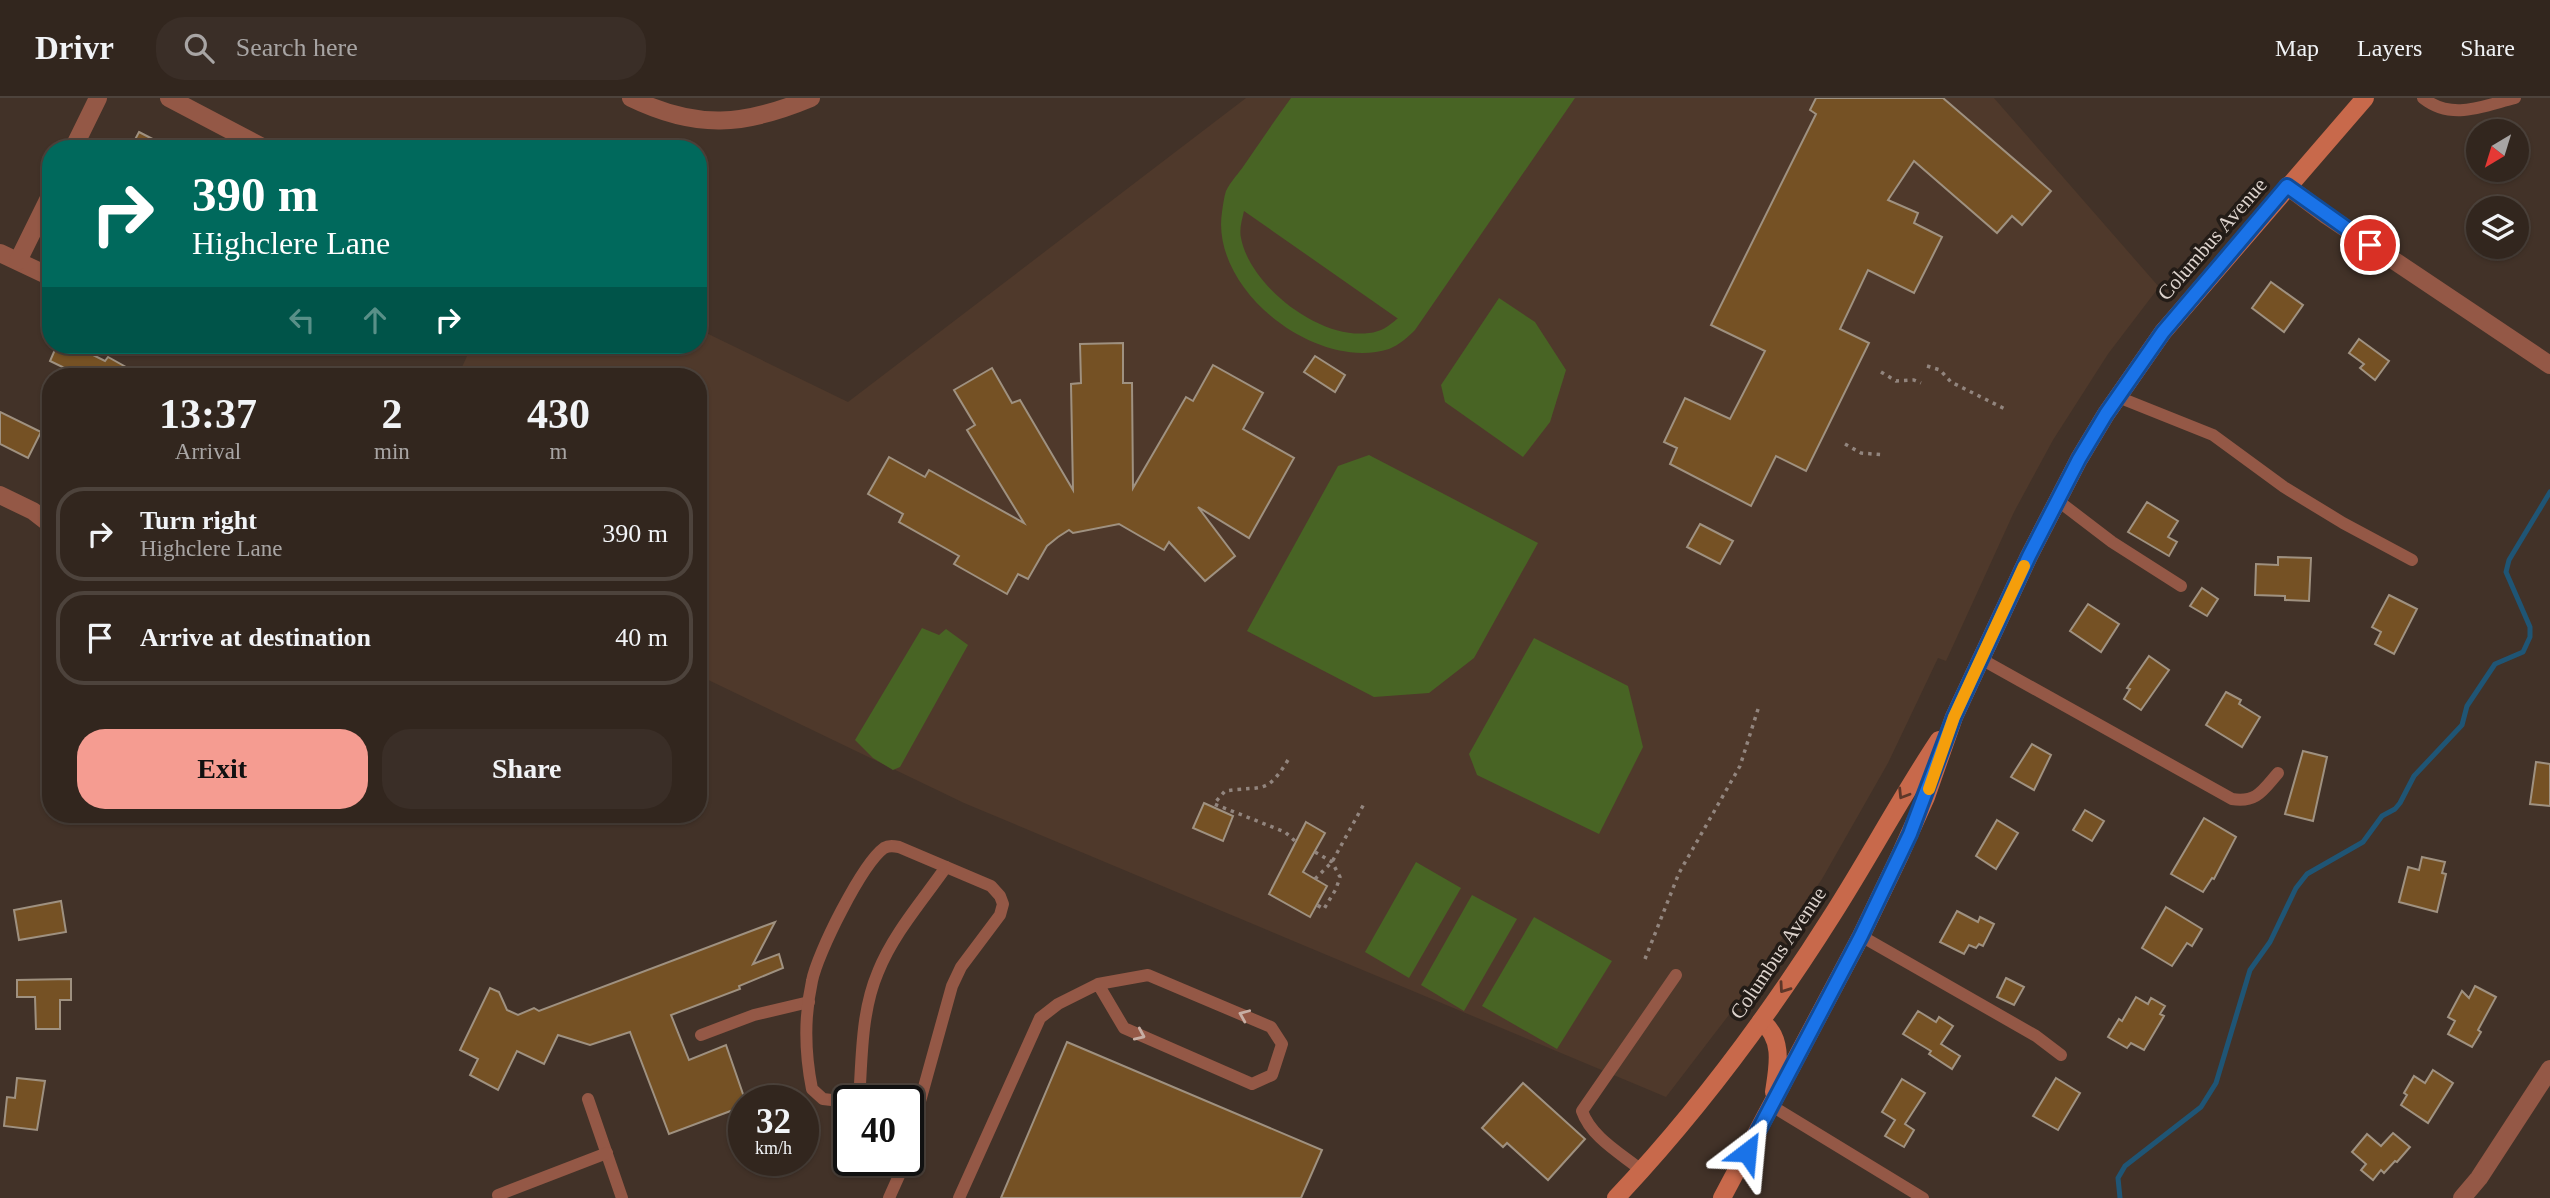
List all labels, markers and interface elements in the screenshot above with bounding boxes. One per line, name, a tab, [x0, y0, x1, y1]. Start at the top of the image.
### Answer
search box	[156, 17, 646, 80]
icon: search	[180, 29, 218, 67]
text: Drivr	[35, 30, 114, 66]
text: Search here	[236, 33, 358, 62]
text: Map	[2275, 35, 2319, 61]
text: Layers	[2357, 35, 2422, 61]
text: Share	[2460, 35, 2515, 61]
north arrow	[2466, 119, 2529, 182]
map controls	[2466, 119, 2529, 259]
text: 390 m	[192, 167, 319, 222]
icon: right	[77, 168, 168, 259]
street label: Columbus Avenue	[2152, 173, 2272, 305]
button: layers	[2466, 196, 2529, 259]
pin	[2340, 215, 2400, 275]
text: Highclere Lane	[192, 225, 390, 261]
icon: arrive	[2351, 226, 2389, 264]
icon: left	[283, 301, 321, 339]
icon: ahead	[356, 301, 394, 339]
icon: right	[429, 301, 467, 339]
text: 13:37	[159, 391, 257, 437]
text: 2	[381, 391, 402, 437]
text: 430	[527, 391, 590, 437]
text: Arrival	[175, 439, 241, 464]
text: min	[374, 439, 410, 464]
text: m	[549, 439, 567, 464]
text: Turn right	[140, 506, 257, 535]
icon: right	[81, 515, 119, 553]
text: 390 m	[602, 519, 668, 548]
text: Highclere Lane	[140, 536, 282, 561]
icon: arrive	[81, 619, 119, 657]
text: Arrive at destination	[140, 623, 371, 652]
text: 40 m	[615, 623, 668, 652]
button: Exit	[77, 729, 368, 809]
button: Share	[382, 729, 672, 809]
one-way arrow	[1899, 786, 1912, 799]
street label: Columbus Avenue	[1725, 882, 1831, 1024]
one-way arrow	[1780, 980, 1792, 993]
one-way arrow	[1239, 1009, 1251, 1023]
one-way arrow	[1133, 1027, 1145, 1041]
speed limit sign: 40	[833, 1085, 924, 1176]
text: 32	[756, 1102, 791, 1141]
position arrow	[1710, 1115, 1784, 1189]
text: km/h	[755, 1138, 792, 1158]

